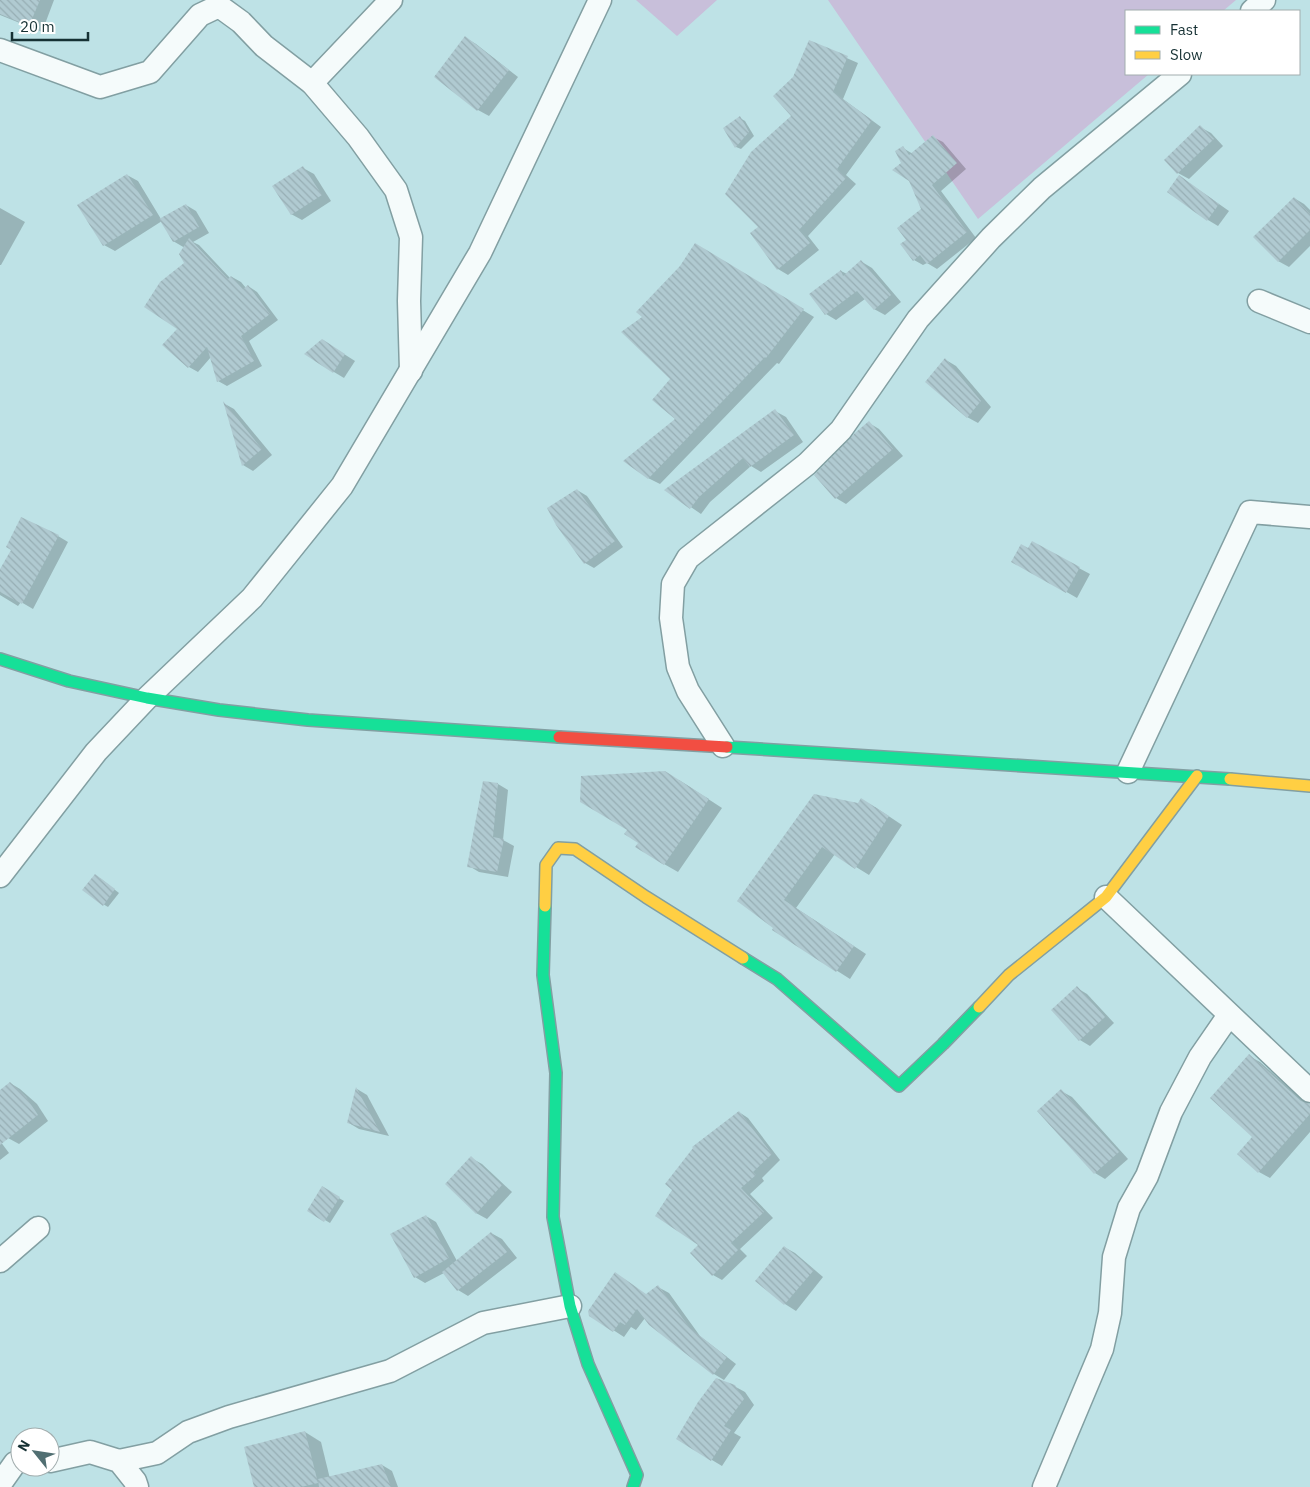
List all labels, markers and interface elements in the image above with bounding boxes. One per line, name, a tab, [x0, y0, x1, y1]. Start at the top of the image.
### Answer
scale bar	[12, 10, 89, 42]
legend	[1125, 10, 1300, 75]
text: 20 m	[20, 17, 55, 36]
text: Fast	[1170, 20, 1198, 39]
text: Slow	[1170, 45, 1203, 64]
north arrow	[10, 1427, 60, 1477]
text: N	[13, 1437, 34, 1454]

